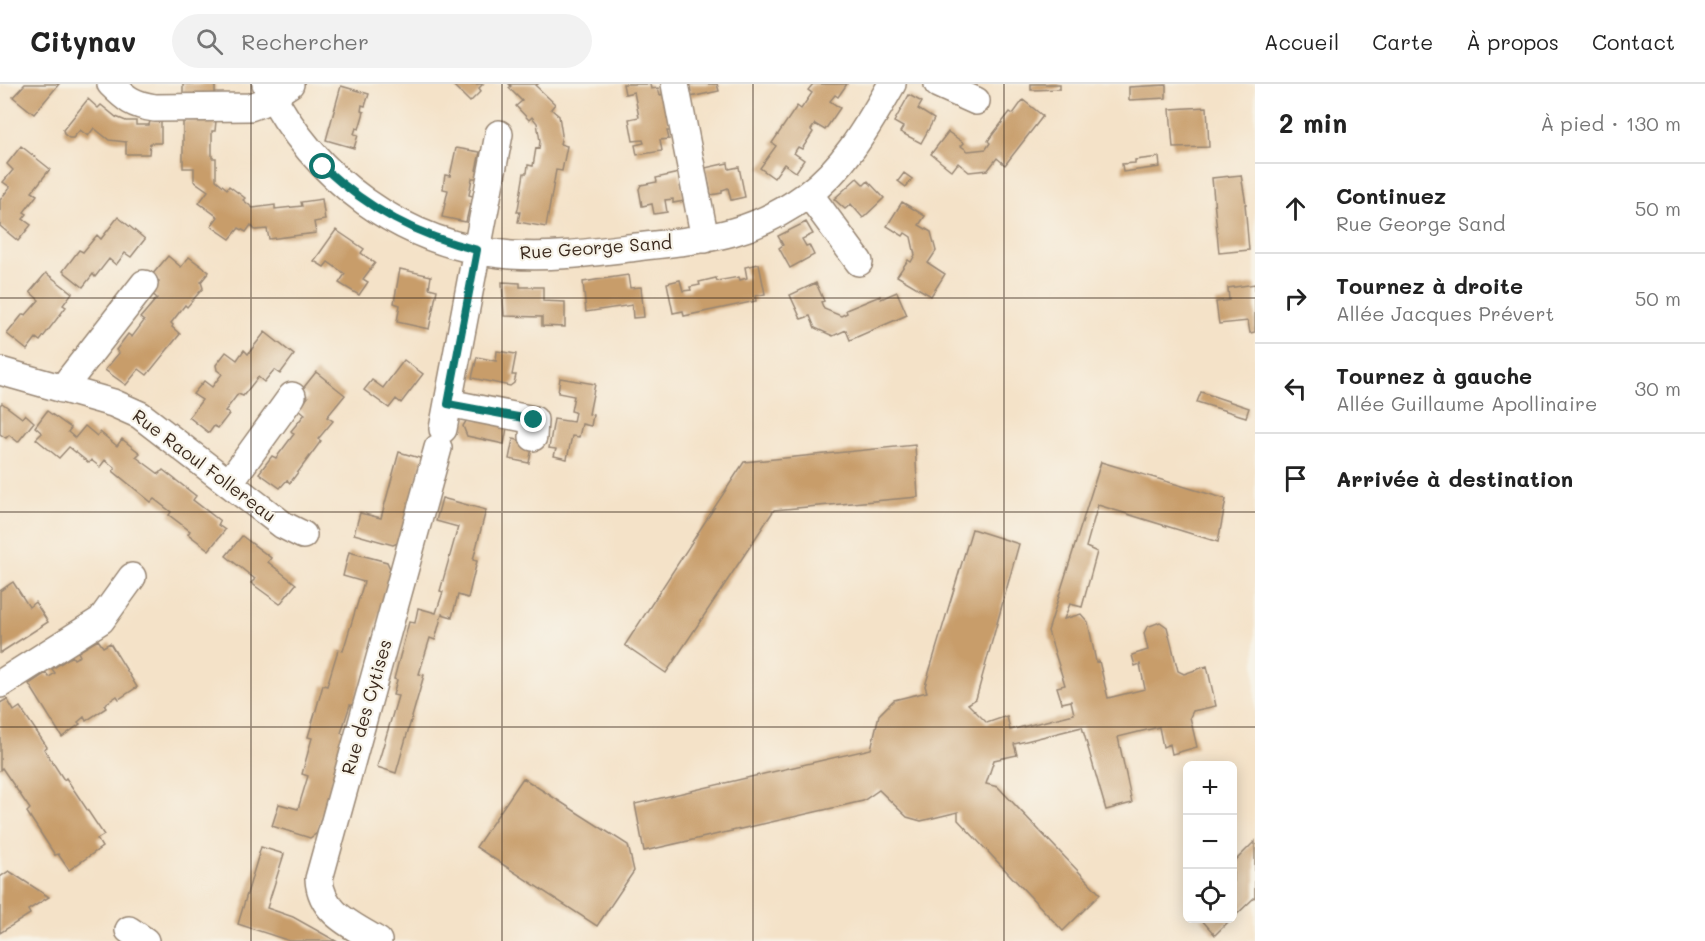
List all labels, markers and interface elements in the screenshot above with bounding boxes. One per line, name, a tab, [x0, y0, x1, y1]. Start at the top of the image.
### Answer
search box	[172, 14, 592, 68]
text: Citynav	[30, 23, 136, 59]
icon: search	[193, 25, 226, 58]
text: Rechercher	[241, 27, 369, 56]
text: Accueil	[1264, 28, 1339, 55]
text: Carte	[1372, 28, 1433, 55]
text: À propos	[1466, 28, 1559, 55]
text: Contact	[1592, 28, 1675, 55]
text: 2 min	[1279, 106, 1347, 140]
text: À pied · 130 m	[1540, 110, 1681, 136]
route start	[309, 153, 335, 179]
text: Continuez	[1336, 181, 1446, 210]
icon: ahead	[1279, 192, 1312, 225]
text: 50 m	[1635, 195, 1681, 221]
text: Rue George Sand	[1336, 210, 1506, 236]
street label: Rue George Sand	[519, 230, 673, 264]
text: Tournez à droite	[1336, 271, 1523, 300]
icon: right	[1279, 282, 1312, 315]
text: 50 m	[1635, 285, 1681, 311]
text: Allée Jacques Prévert	[1336, 300, 1554, 326]
text: Tournez à gauche	[1336, 361, 1532, 390]
icon: left	[1279, 372, 1312, 405]
text: 30 m	[1635, 375, 1681, 401]
text: Allée Guillaume Apollinaire	[1336, 390, 1597, 416]
street label: Rue Raoul Follereau	[128, 403, 281, 527]
route end	[520, 406, 546, 432]
icon: arrive	[1279, 462, 1312, 495]
text: Arrivée à destination	[1336, 464, 1573, 493]
street label: Rue des Cytises	[335, 636, 397, 777]
map controls	[1183, 761, 1237, 923]
button: +	[1183, 761, 1237, 815]
button: −	[1183, 815, 1237, 869]
button: locate	[1183, 869, 1237, 923]

